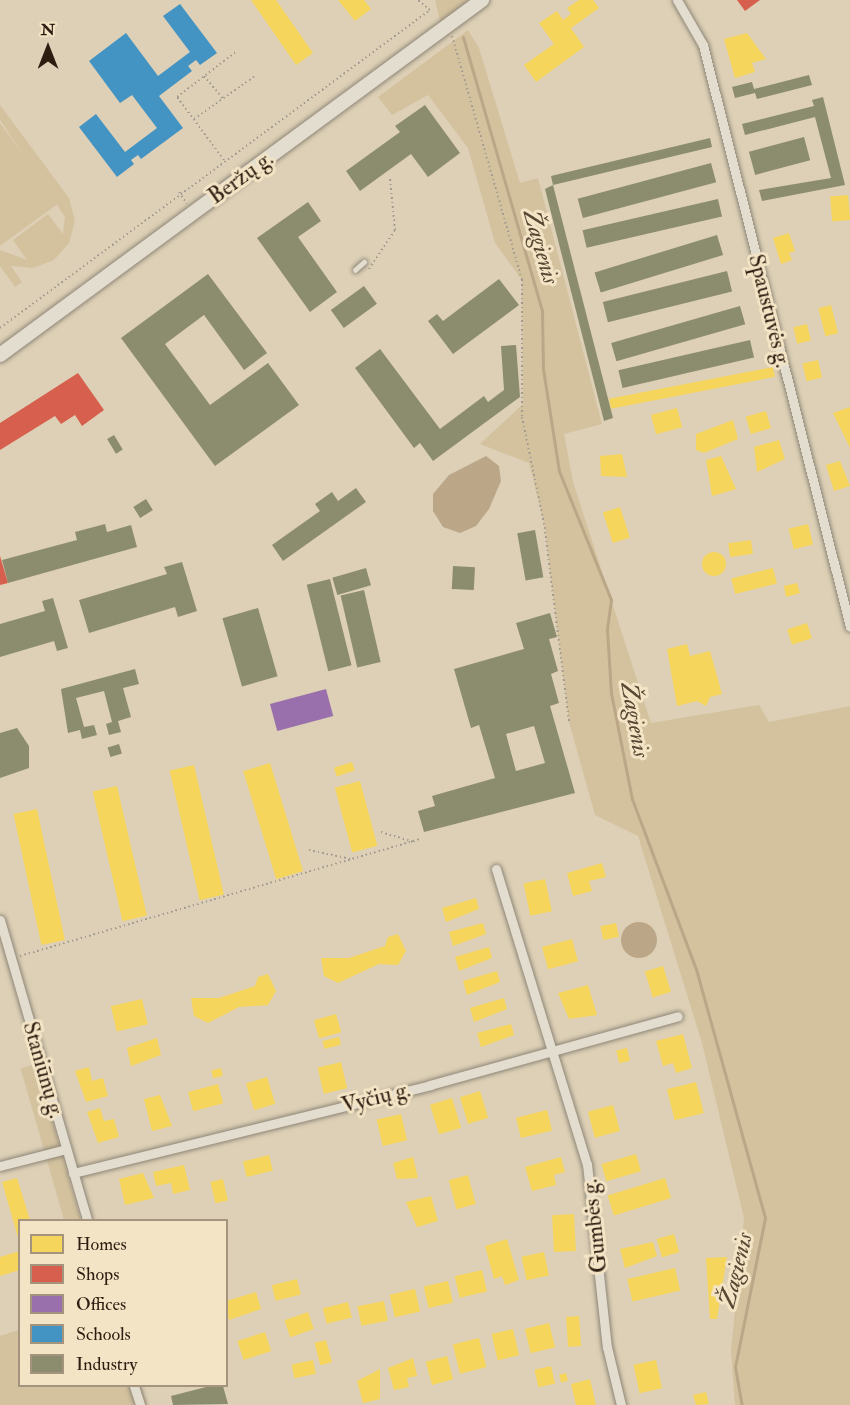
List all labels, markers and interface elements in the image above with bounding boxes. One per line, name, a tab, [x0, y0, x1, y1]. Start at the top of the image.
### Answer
north arrow	[18, 18, 78, 78]
text: N	[41, 20, 55, 40]
street label: Beržų g.	[204, 146, 278, 210]
water label: Žagienis	[517, 207, 565, 287]
street label: Spaustuvės g.	[742, 252, 796, 370]
water label: Žagienis	[614, 680, 656, 760]
street label: Staniūnų g.	[17, 1019, 69, 1121]
street label: Vyčių g.	[339, 1077, 413, 1119]
street label: Gumbės g.	[577, 1178, 613, 1274]
legend	[18, 1219, 228, 1387]
water label: Žagienis	[713, 1230, 759, 1310]
text: Homes	[76, 1233, 127, 1256]
text: Shops	[76, 1263, 119, 1286]
text: Offices	[76, 1293, 126, 1316]
text: Schools	[76, 1323, 131, 1346]
text: Industry	[76, 1353, 137, 1376]

